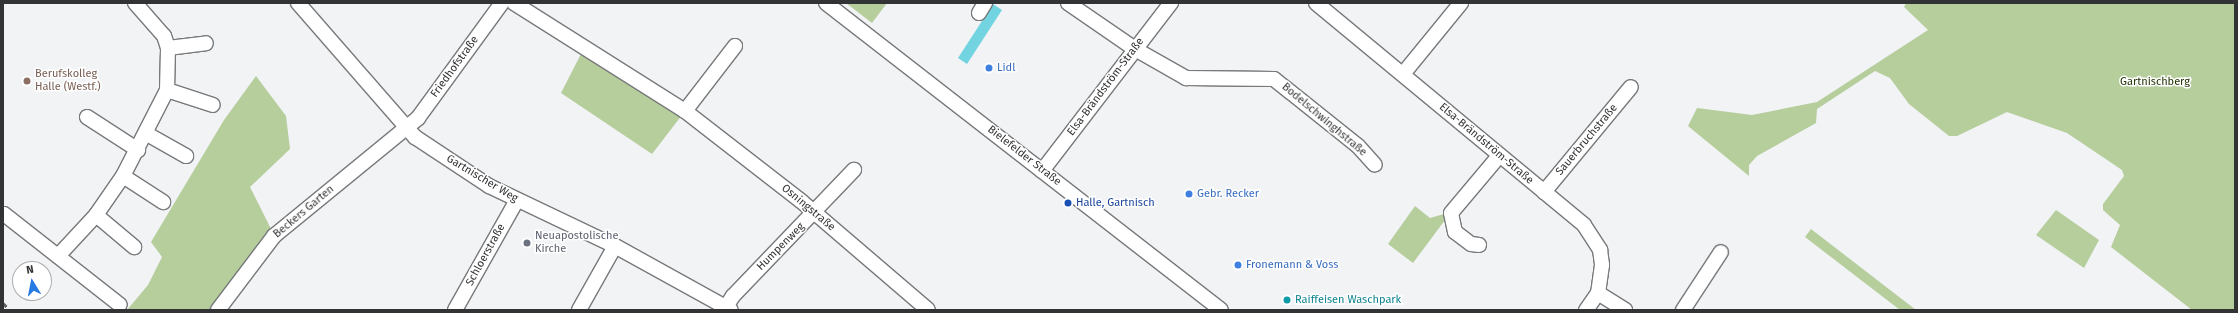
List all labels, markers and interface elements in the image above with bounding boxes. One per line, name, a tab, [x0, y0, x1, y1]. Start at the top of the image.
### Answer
street label: Friedhofstraße	[428, 34, 482, 100]
street label: Elsa-Brändström-Straße	[1065, 35, 1147, 139]
place label: Lidl	[997, 61, 1015, 75]
marker: Lidl	[984, 63, 994, 73]
place label: Berufskolleg Halle (Westf.)	[35, 68, 101, 94]
park label: Gartnischberg	[2120, 75, 2190, 89]
marker: Berufskolleg Halle (Westf.)	[22, 76, 32, 86]
street label: Bodelschwinghstraße	[1279, 81, 1369, 159]
street label: Elsa-Brändström-Straße	[1436, 101, 1536, 187]
street label: Sauerbruchstraße	[1553, 102, 1621, 178]
street label: Bielefelder Straße	[985, 123, 1063, 189]
street label: Gartnischer Weg	[444, 152, 520, 206]
street label: Osningstraße	[779, 182, 837, 234]
street label: Beckers Garten	[271, 183, 337, 241]
place label: Gebr. Recker	[1197, 187, 1259, 201]
marker: Gebr. Recker	[1184, 189, 1194, 199]
place label: Halle, Gartnisch	[1076, 196, 1155, 210]
marker: Halle, Gartnisch	[1063, 198, 1073, 208]
street label: Humpenweg	[754, 220, 808, 274]
street label: Schloerstraße	[464, 222, 508, 288]
place label: Neuapostolische Kirche	[535, 230, 618, 256]
marker: Neuapostolische Kirche	[522, 238, 532, 248]
place label: Fronemann & Voss	[1246, 258, 1338, 272]
marker: Fronemann & Voss	[1233, 260, 1243, 270]
north arrow	[12, 261, 52, 301]
text: N	[25, 263, 35, 277]
place label: Raiffeisen Waschpark	[1295, 293, 1401, 307]
marker: Raiffeisen Waschpark	[1282, 295, 1292, 305]

